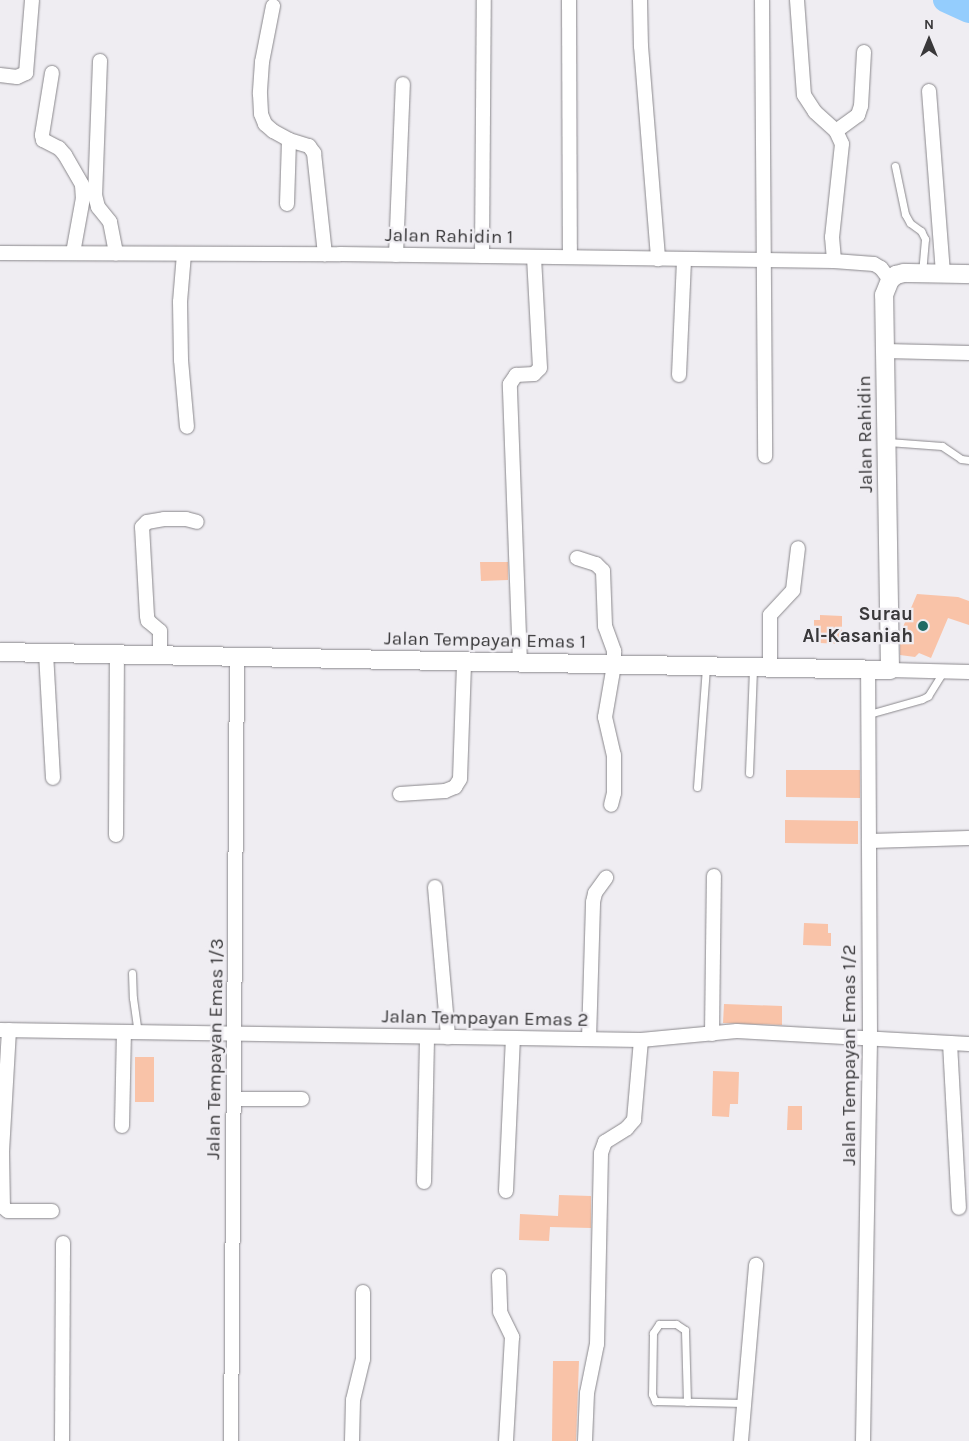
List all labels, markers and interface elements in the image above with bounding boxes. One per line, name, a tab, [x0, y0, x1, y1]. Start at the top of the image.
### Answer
north arrow	[904, 15, 954, 65]
text: N	[924, 16, 934, 33]
street label: Jalan Rahidin 1	[385, 224, 513, 250]
street label: Jalan Rahidin	[854, 375, 878, 493]
place label: Surau Al-Kasaniah	[803, 604, 913, 648]
marker: Surau Al-Kasaniah	[917, 620, 929, 632]
street label: Jalan Tempayan Emas 1	[384, 628, 586, 654]
street label: Jalan Tempayan Emas 1/3	[203, 938, 229, 1160]
street label: Jalan Tempayan Emas 1/2	[839, 944, 861, 1166]
street label: Jalan Tempayan Emas 2	[381, 1006, 589, 1032]

